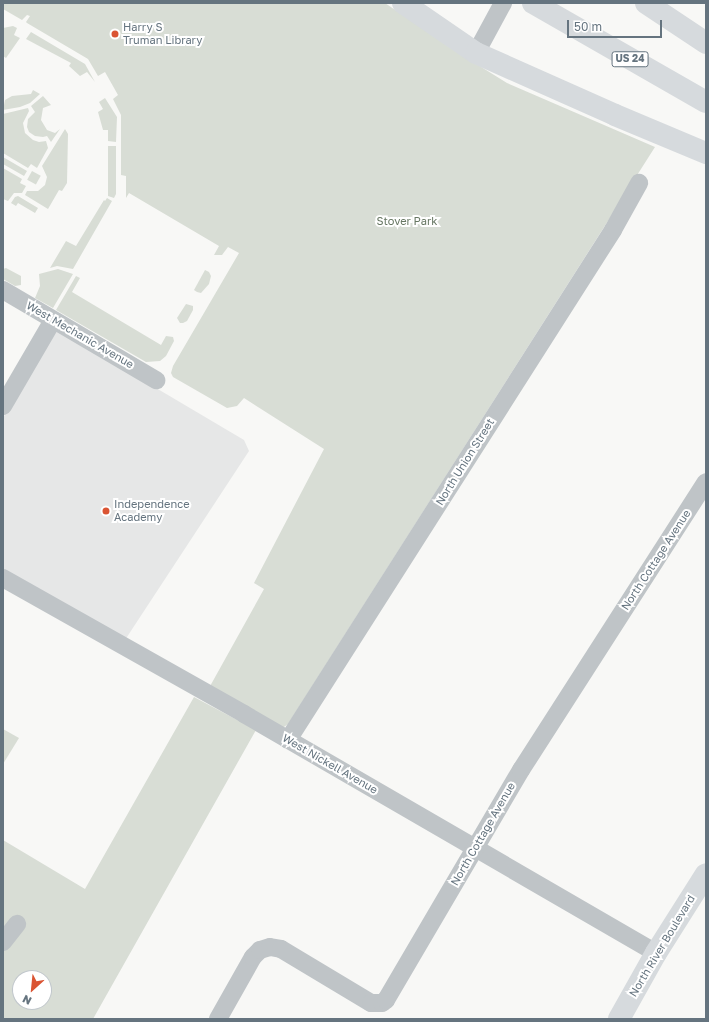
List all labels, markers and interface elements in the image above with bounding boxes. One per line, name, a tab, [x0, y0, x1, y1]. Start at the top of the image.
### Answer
scale bar	[569, 12, 664, 38]
text: 50 m	[574, 19, 602, 34]
place label: Harry S Truman Library	[123, 21, 202, 47]
marker: Harry S Truman Library	[110, 29, 120, 39]
road number: US 24	[611, 51, 649, 67]
park label: Stover Park	[377, 214, 437, 228]
street label: West Mechanic Avenue	[24, 299, 136, 371]
street label: North Union Street	[433, 416, 497, 508]
place label: Independence Academy	[114, 498, 190, 524]
marker: Independence Academy	[101, 506, 111, 516]
street label: North Cottage Avenue	[619, 507, 693, 613]
street label: West Nickell Avenue	[280, 731, 380, 797]
street label: North Cottage Avenue	[448, 780, 518, 888]
street label: North River Boulevard	[626, 893, 698, 999]
north arrow	[12, 970, 52, 1010]
text: N	[20, 993, 33, 1008]

